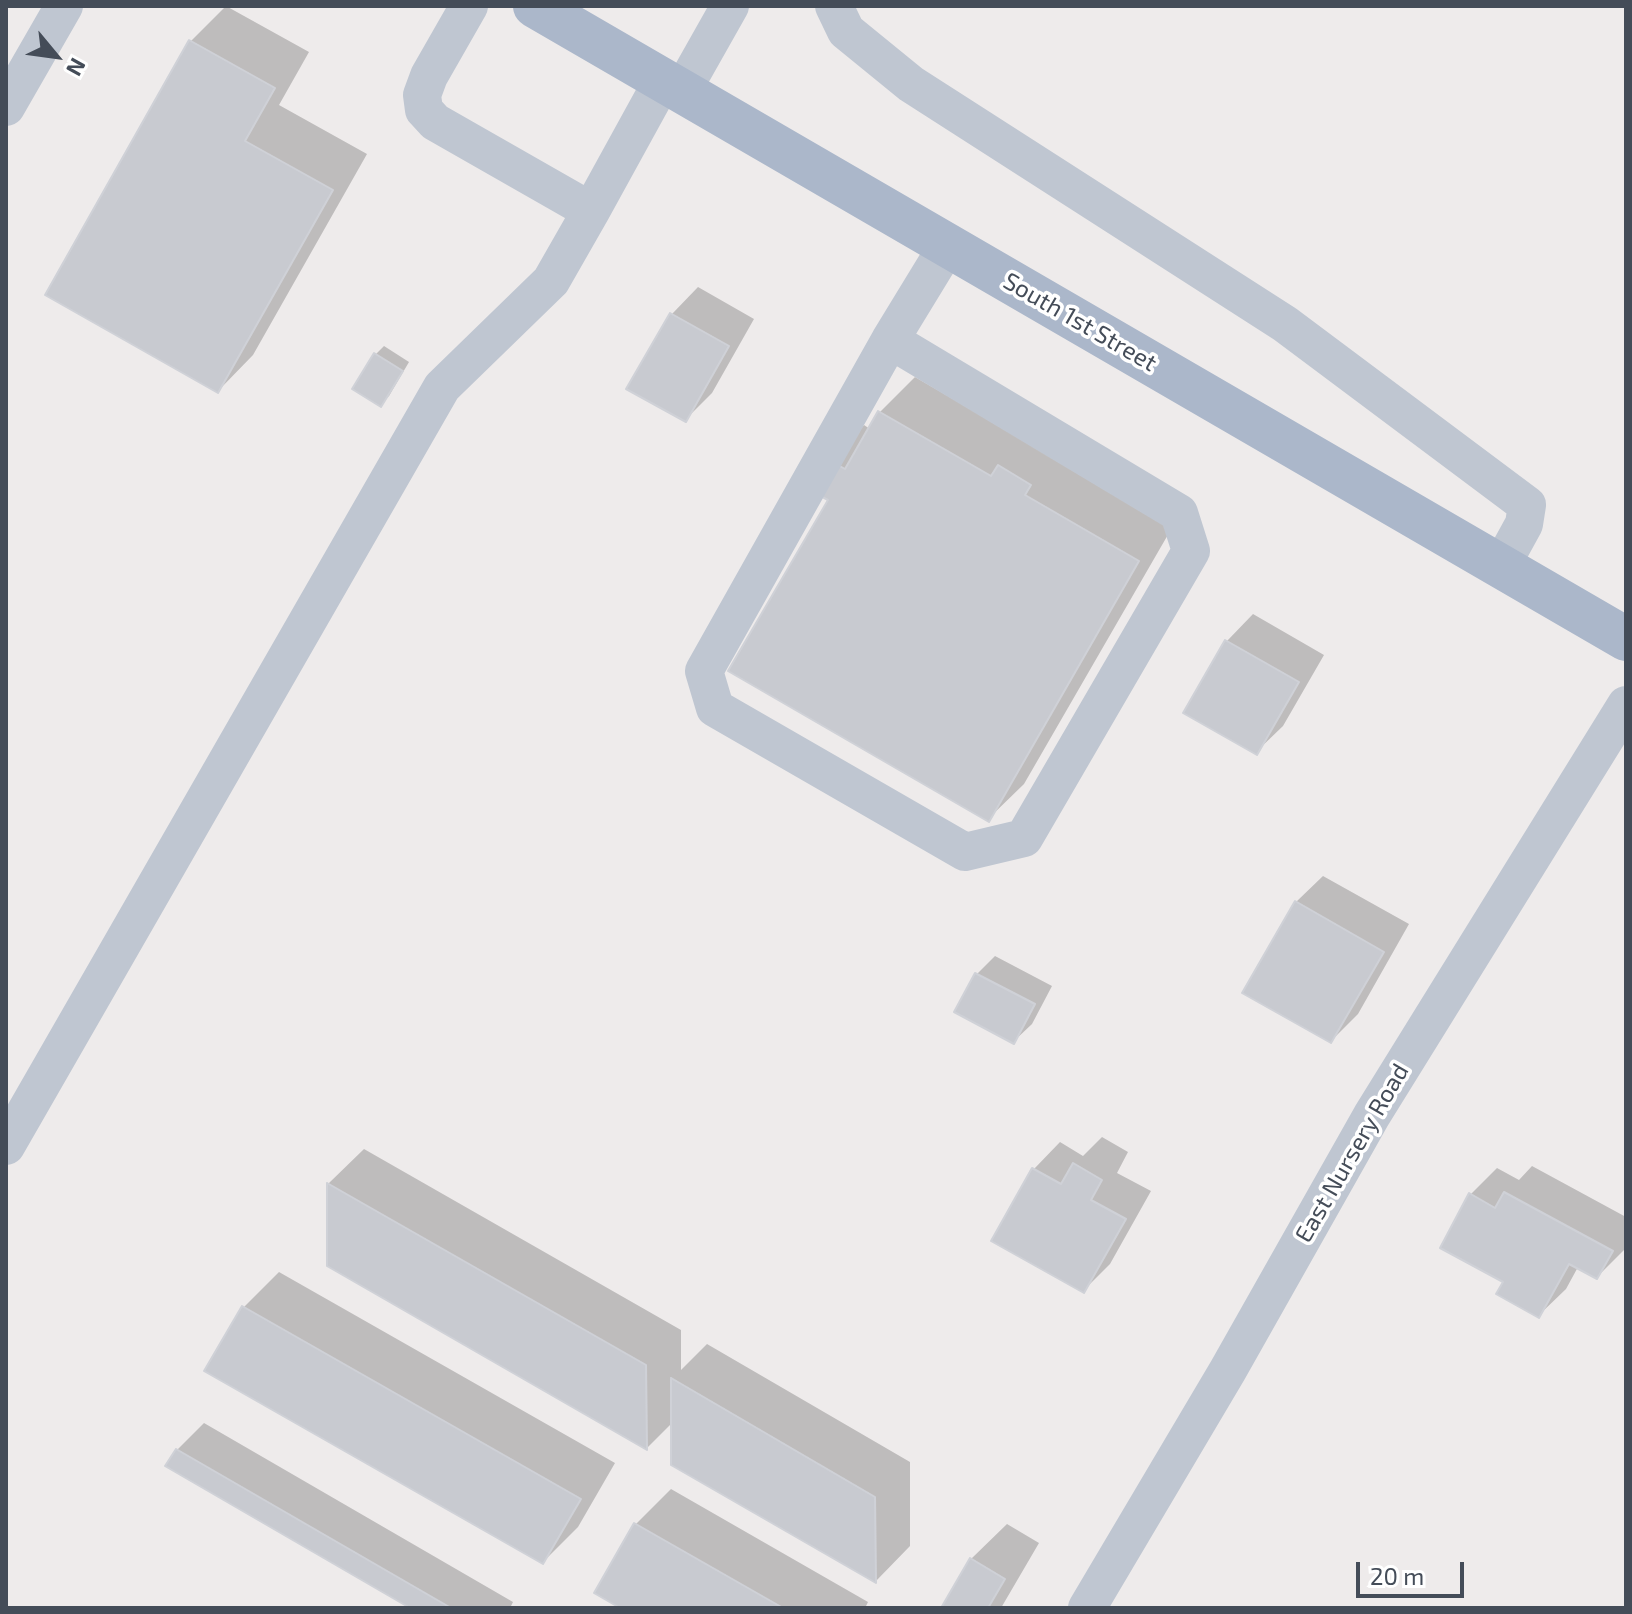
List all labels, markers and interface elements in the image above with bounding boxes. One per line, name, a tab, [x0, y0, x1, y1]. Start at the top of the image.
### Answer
north arrow	[16, 16, 96, 96]
text: N	[62, 54, 92, 81]
street label: South 1st Street	[998, 266, 1162, 378]
street label: East Nursery Road	[1289, 1059, 1415, 1247]
scale bar	[1360, 1546, 1468, 1596]
text: 20 m	[1370, 1561, 1424, 1590]

